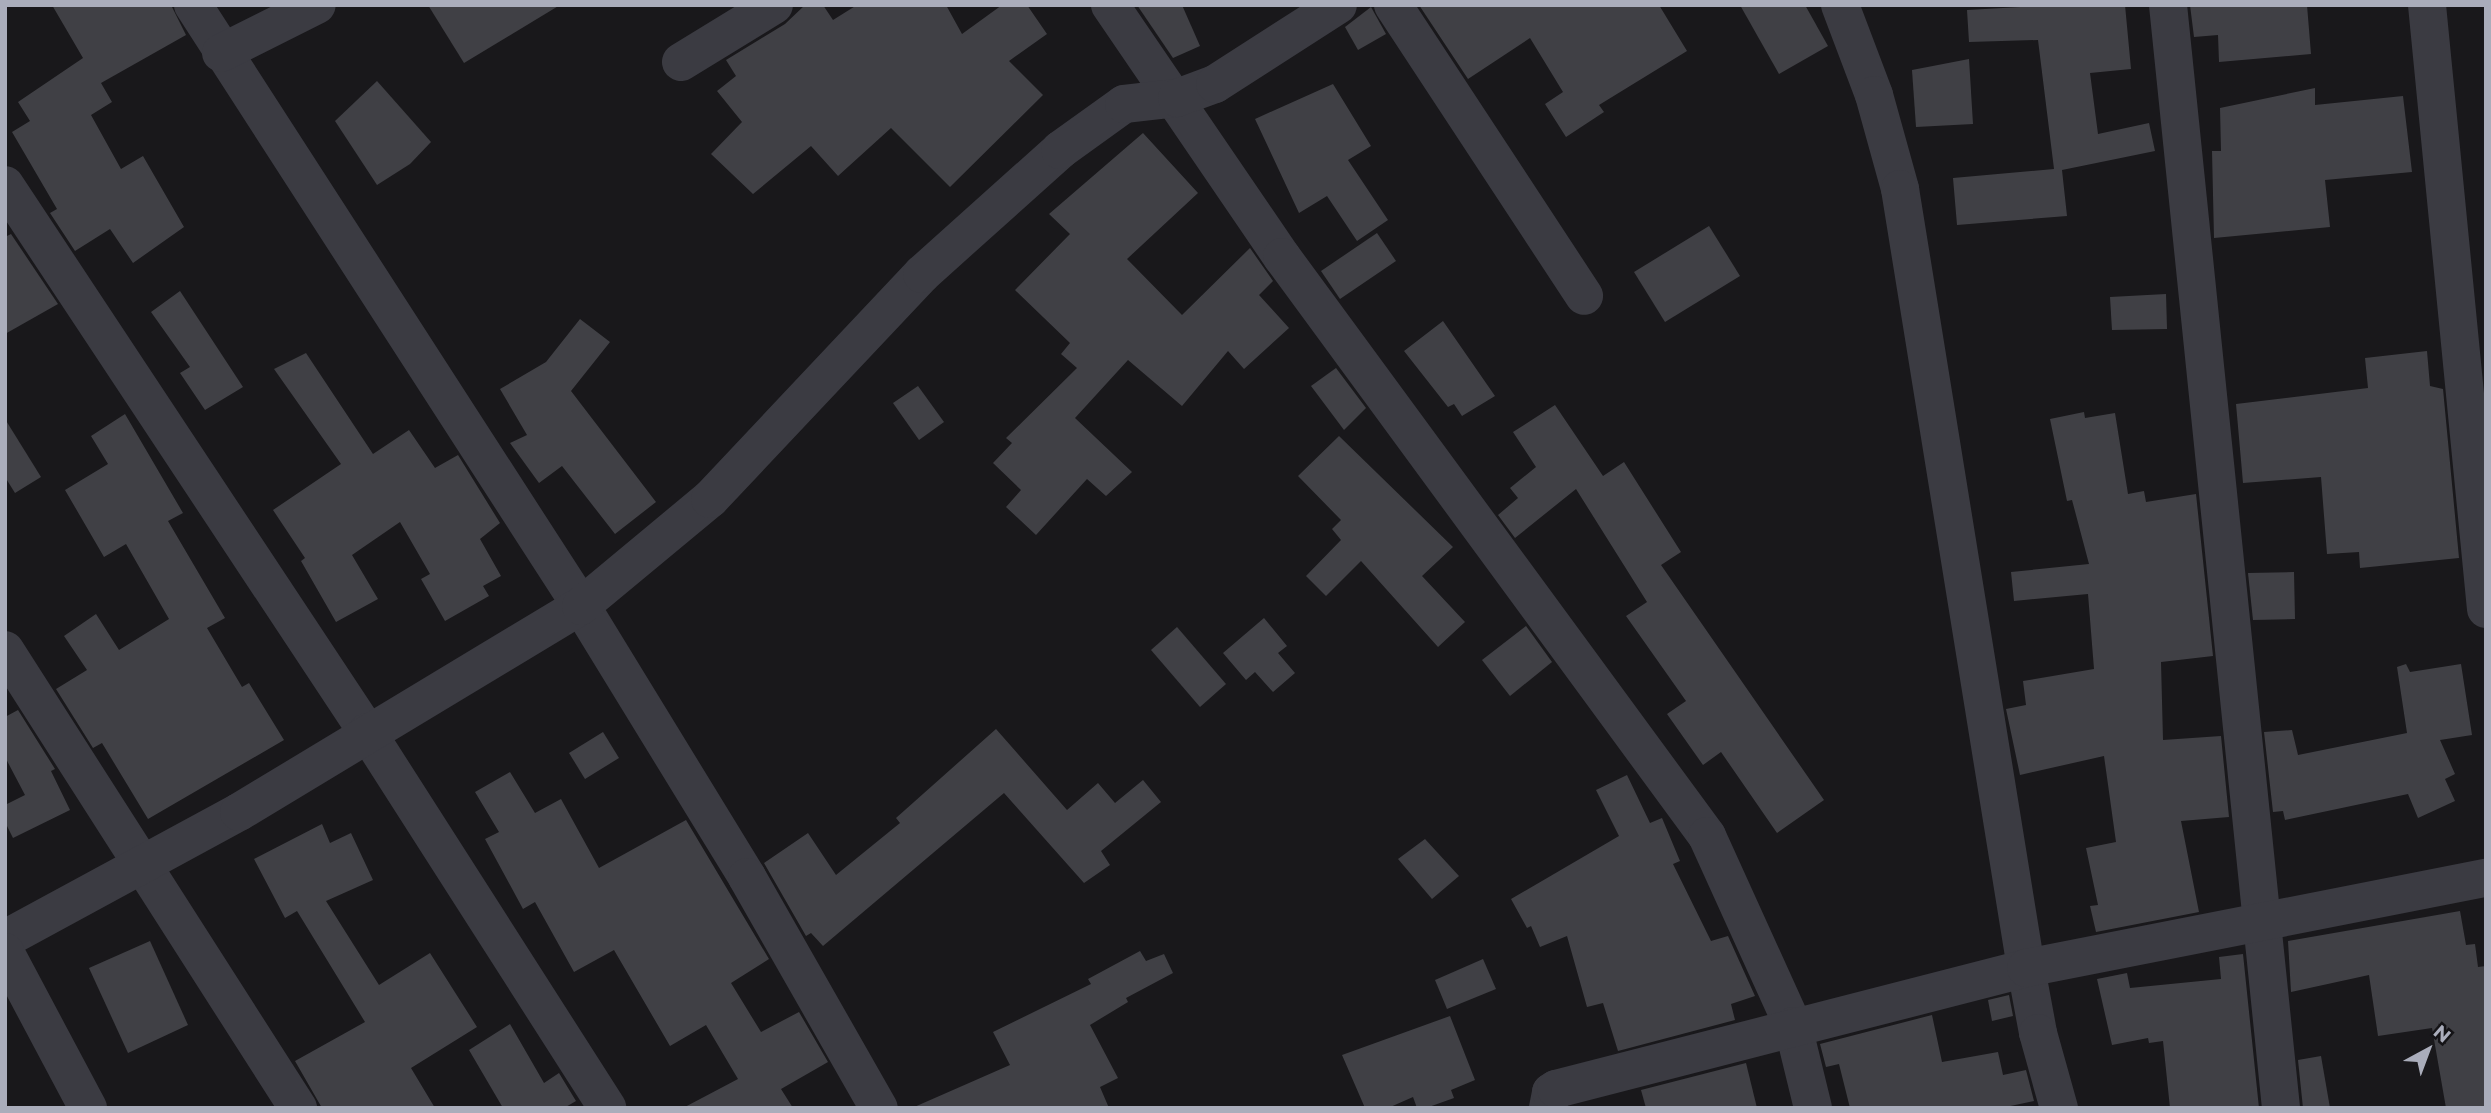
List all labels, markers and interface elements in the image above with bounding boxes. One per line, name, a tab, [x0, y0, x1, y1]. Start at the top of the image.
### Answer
north arrow	[2393, 1015, 2463, 1085]
text: N	[2429, 1020, 2455, 1047]

